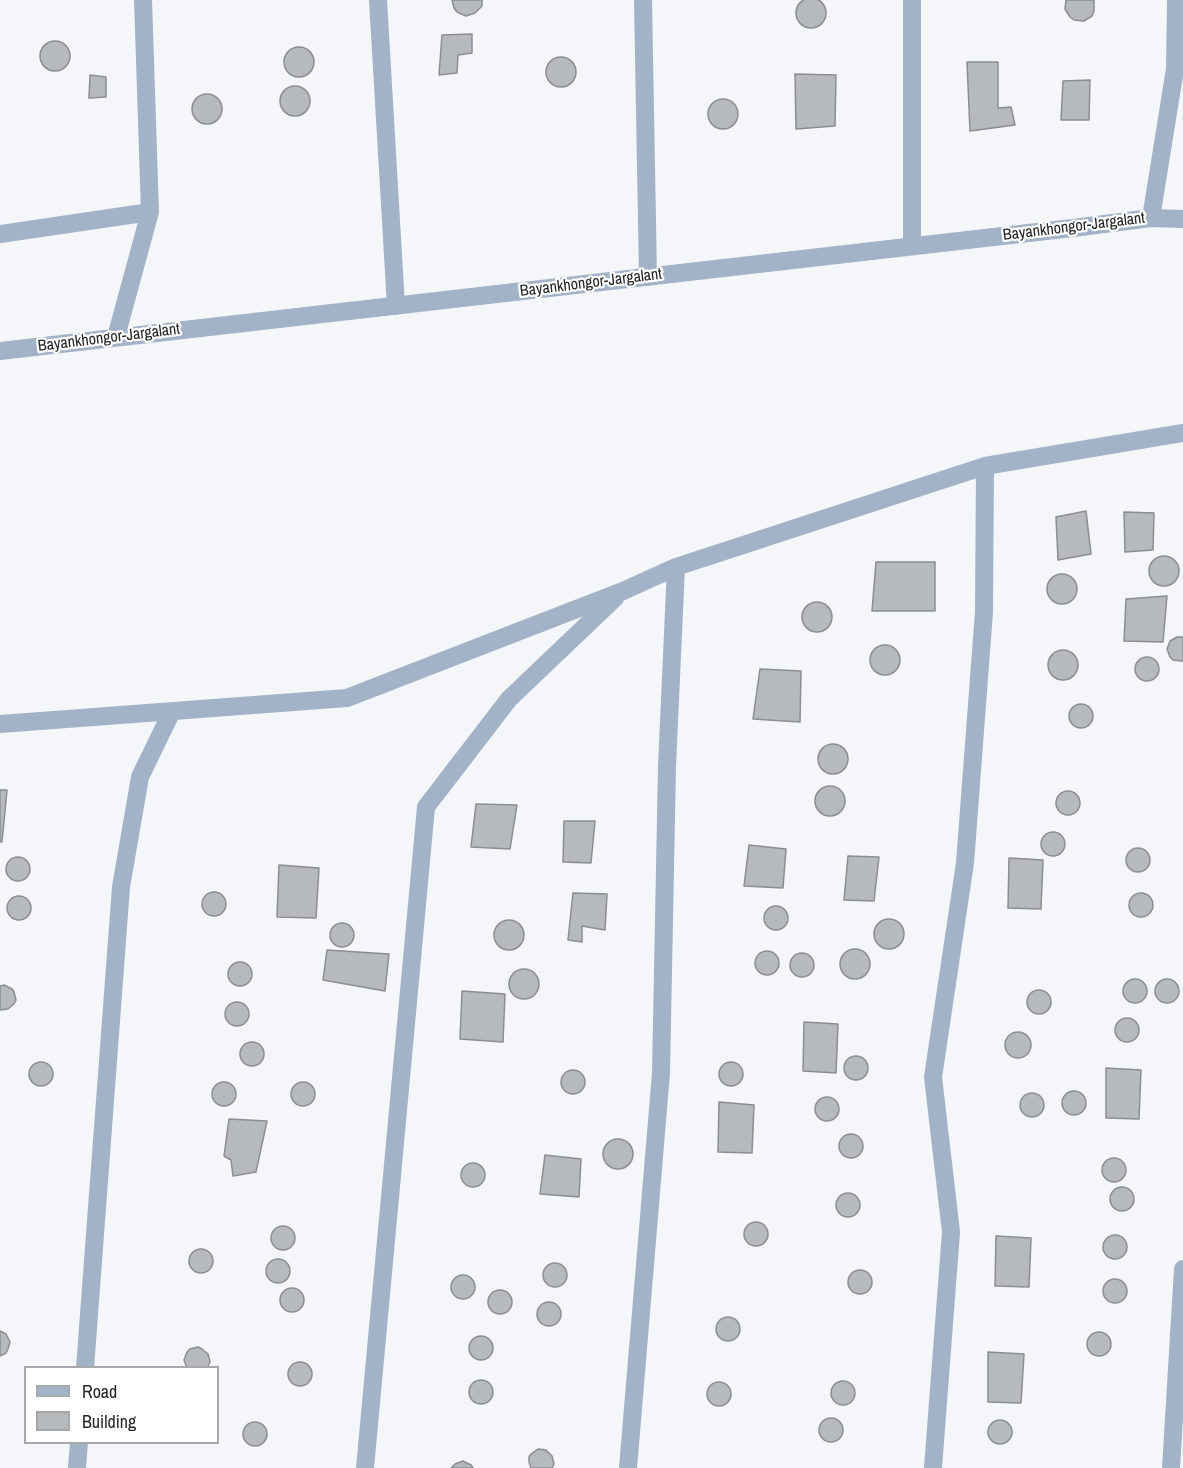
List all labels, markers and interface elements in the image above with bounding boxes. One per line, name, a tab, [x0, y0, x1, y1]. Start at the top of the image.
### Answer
street label: Bayankhongor-Jargalant	[1002, 209, 1146, 245]
street label: Bayankhongor-Jargalant	[519, 265, 663, 301]
street label: Bayankhongor-Jargalant	[37, 320, 181, 356]
legend	[24, 1366, 219, 1444]
text: Road	[82, 1379, 117, 1404]
text: Building	[82, 1409, 136, 1434]

